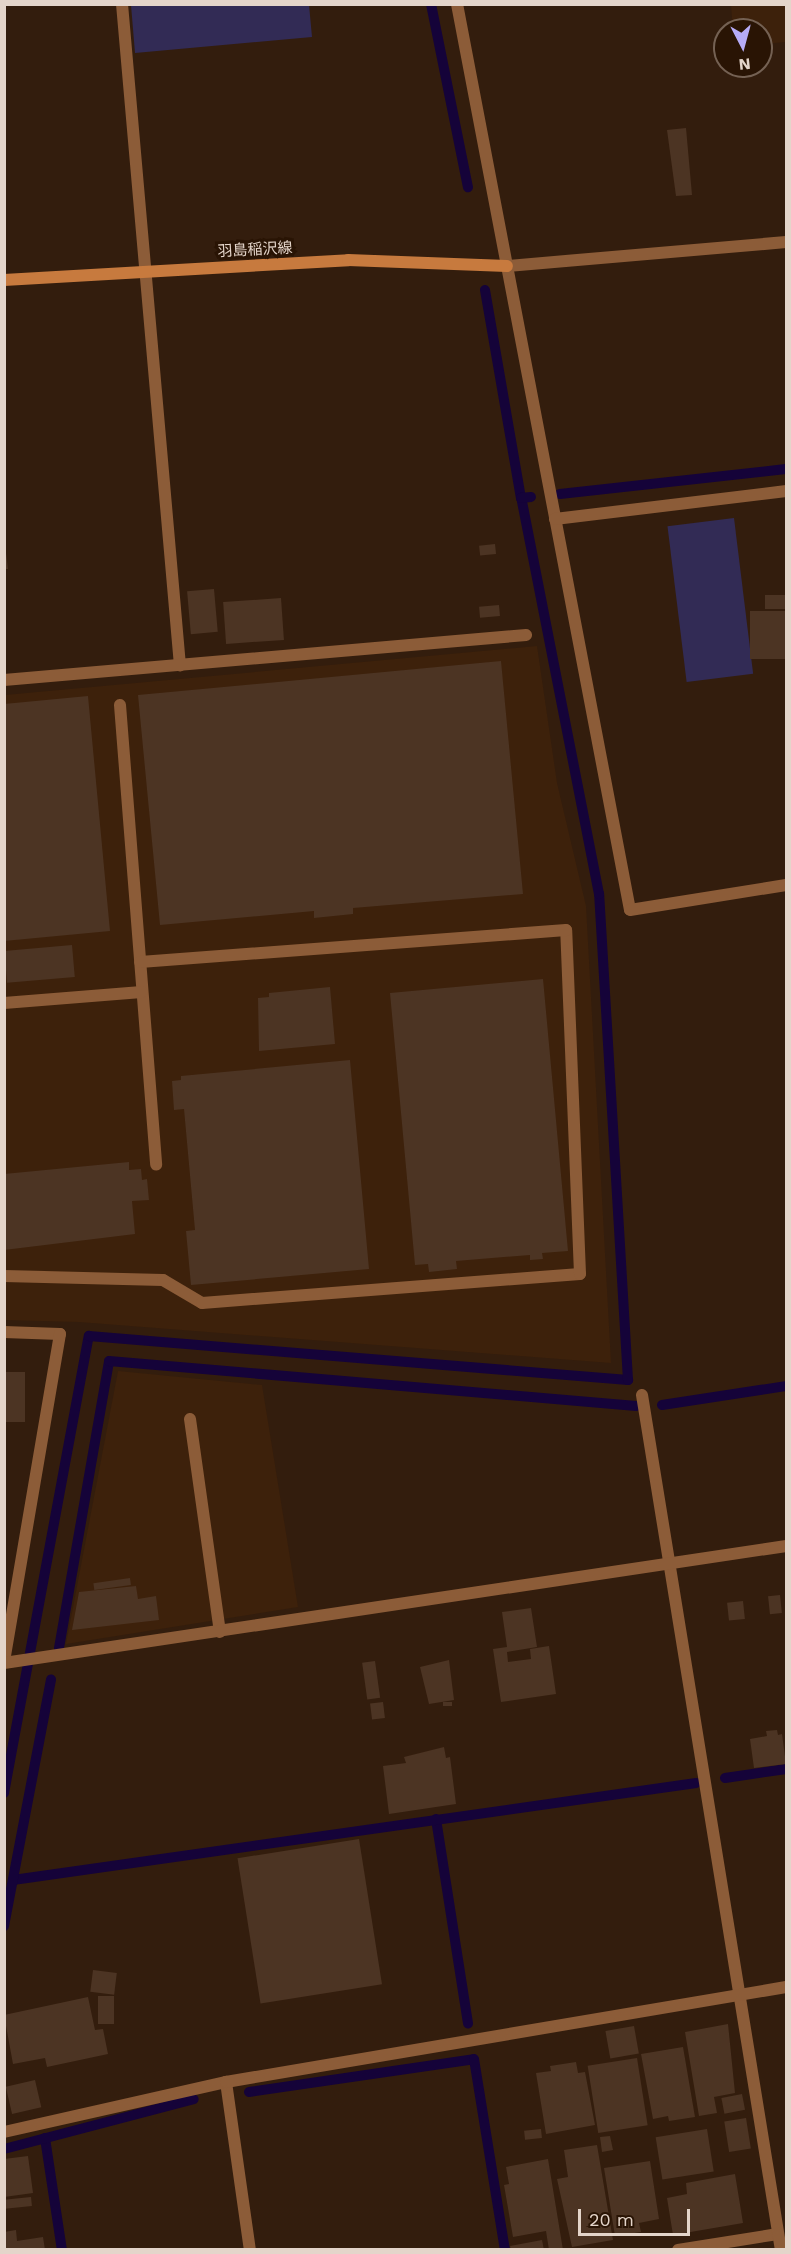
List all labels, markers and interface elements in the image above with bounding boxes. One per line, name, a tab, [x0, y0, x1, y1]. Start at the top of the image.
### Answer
north arrow	[713, 18, 773, 78]
text: N	[738, 54, 752, 74]
street label: 羽島稲沢線	[217, 239, 293, 261]
scale bar	[581, 2197, 694, 2235]
text: 20 m	[589, 2209, 634, 2230]

